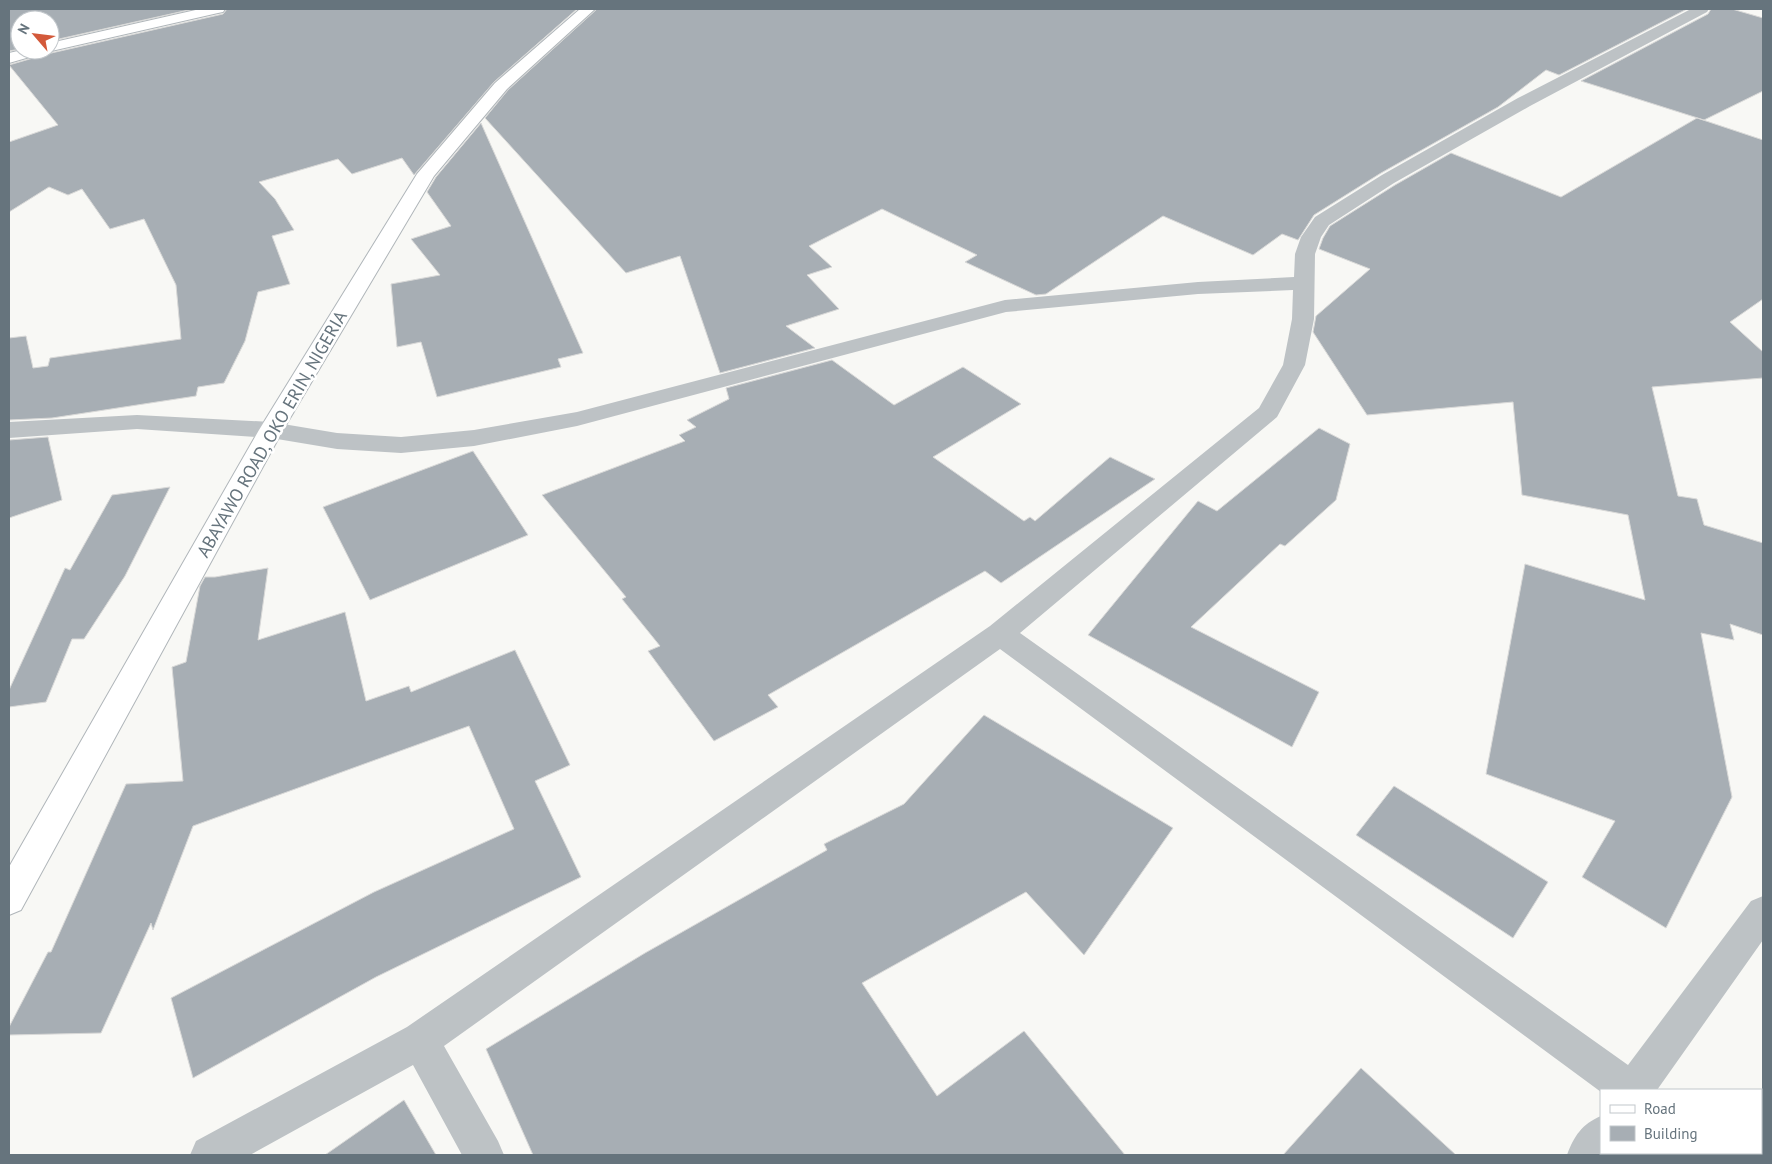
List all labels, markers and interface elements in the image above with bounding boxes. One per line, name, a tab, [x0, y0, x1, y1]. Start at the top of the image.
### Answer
north arrow	[10, 10, 60, 60]
text: N	[13, 21, 34, 37]
street label: ABAYAWO ROAD, OKO ERIN, NIGERIA	[191, 306, 352, 561]
legend	[1600, 1089, 1762, 1154]
text: Road	[1644, 1099, 1676, 1118]
text: Building	[1644, 1124, 1698, 1143]

